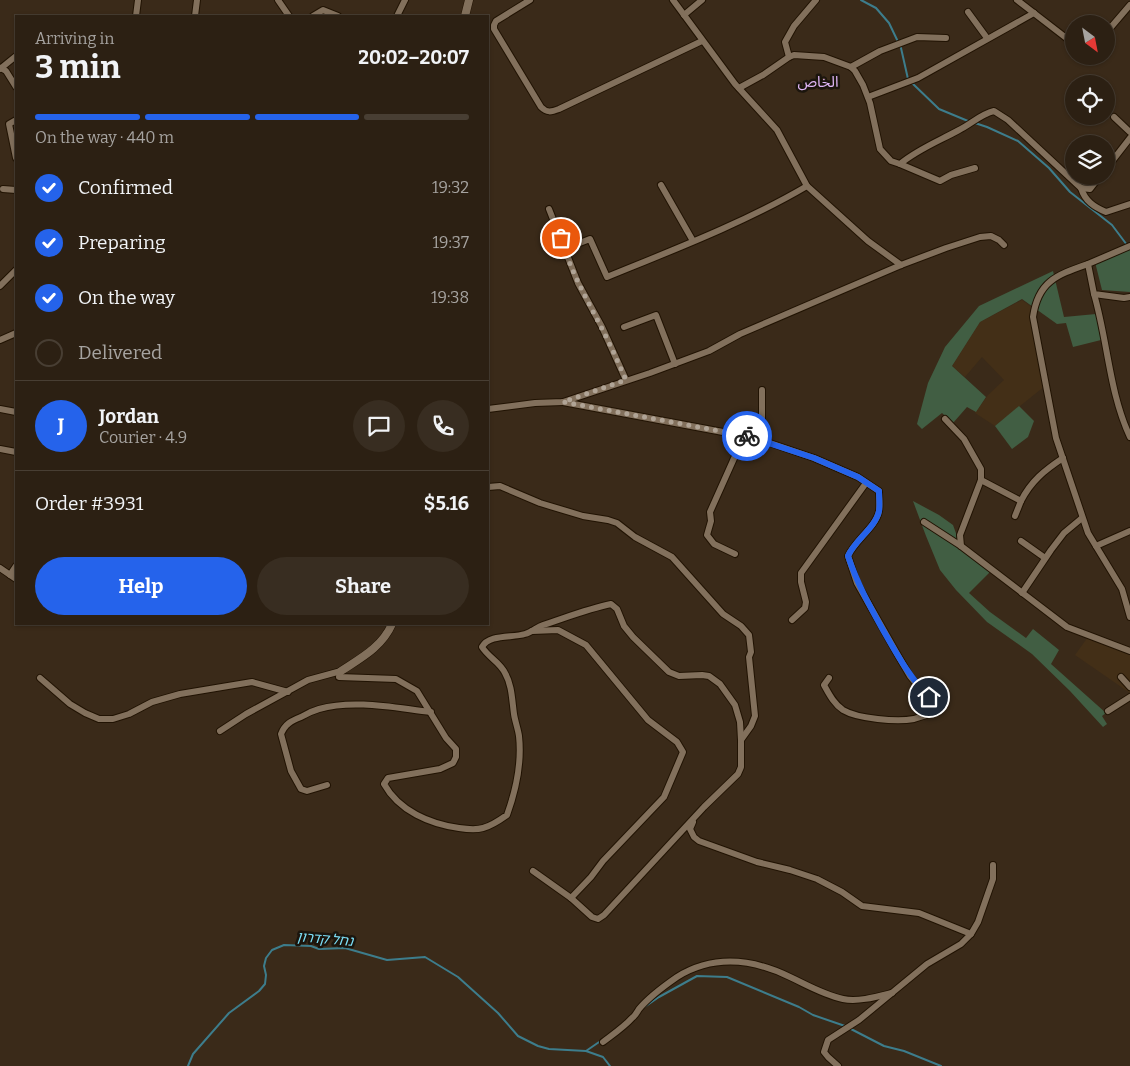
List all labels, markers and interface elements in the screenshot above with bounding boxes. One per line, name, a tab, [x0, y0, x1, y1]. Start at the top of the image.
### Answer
north arrow	[1065, 15, 1115, 65]
map controls	[1065, 15, 1115, 185]
text: Arriving in	[35, 29, 114, 48]
text: 20:02–20:07	[358, 46, 469, 69]
text: 3 min	[35, 48, 121, 86]
district label: الخاص	[798, 73, 838, 91]
button: locate	[1065, 75, 1115, 125]
text: On the way · 440 m	[35, 128, 174, 147]
button: layers	[1065, 135, 1115, 185]
icon: check	[35, 174, 63, 202]
text: Confirmed	[78, 176, 173, 199]
text: 19:32	[432, 178, 469, 197]
pin	[540, 217, 582, 259]
icon: bag	[547, 224, 575, 252]
icon: check	[35, 229, 63, 257]
text: Preparing	[78, 231, 166, 254]
text: 19:37	[433, 233, 469, 252]
icon: check	[35, 284, 63, 312]
text: On the way	[78, 286, 175, 309]
text: 19:38	[431, 288, 469, 307]
text: Delivered	[78, 341, 162, 364]
button: chat	[353, 400, 405, 452]
button: phone	[417, 400, 469, 452]
text: Jordan	[99, 405, 159, 428]
courier	[722, 411, 772, 461]
text: J	[58, 414, 64, 437]
icon: bike	[733, 422, 761, 450]
text: Courier · 4.9	[99, 428, 187, 447]
text: Order #3931	[35, 492, 144, 515]
text: $5.16	[424, 492, 469, 515]
button: Help	[35, 557, 247, 615]
button: Share	[257, 557, 469, 615]
pin	[908, 676, 950, 718]
icon: home	[915, 683, 943, 711]
water label: נחל קדרון	[296, 928, 356, 950]

